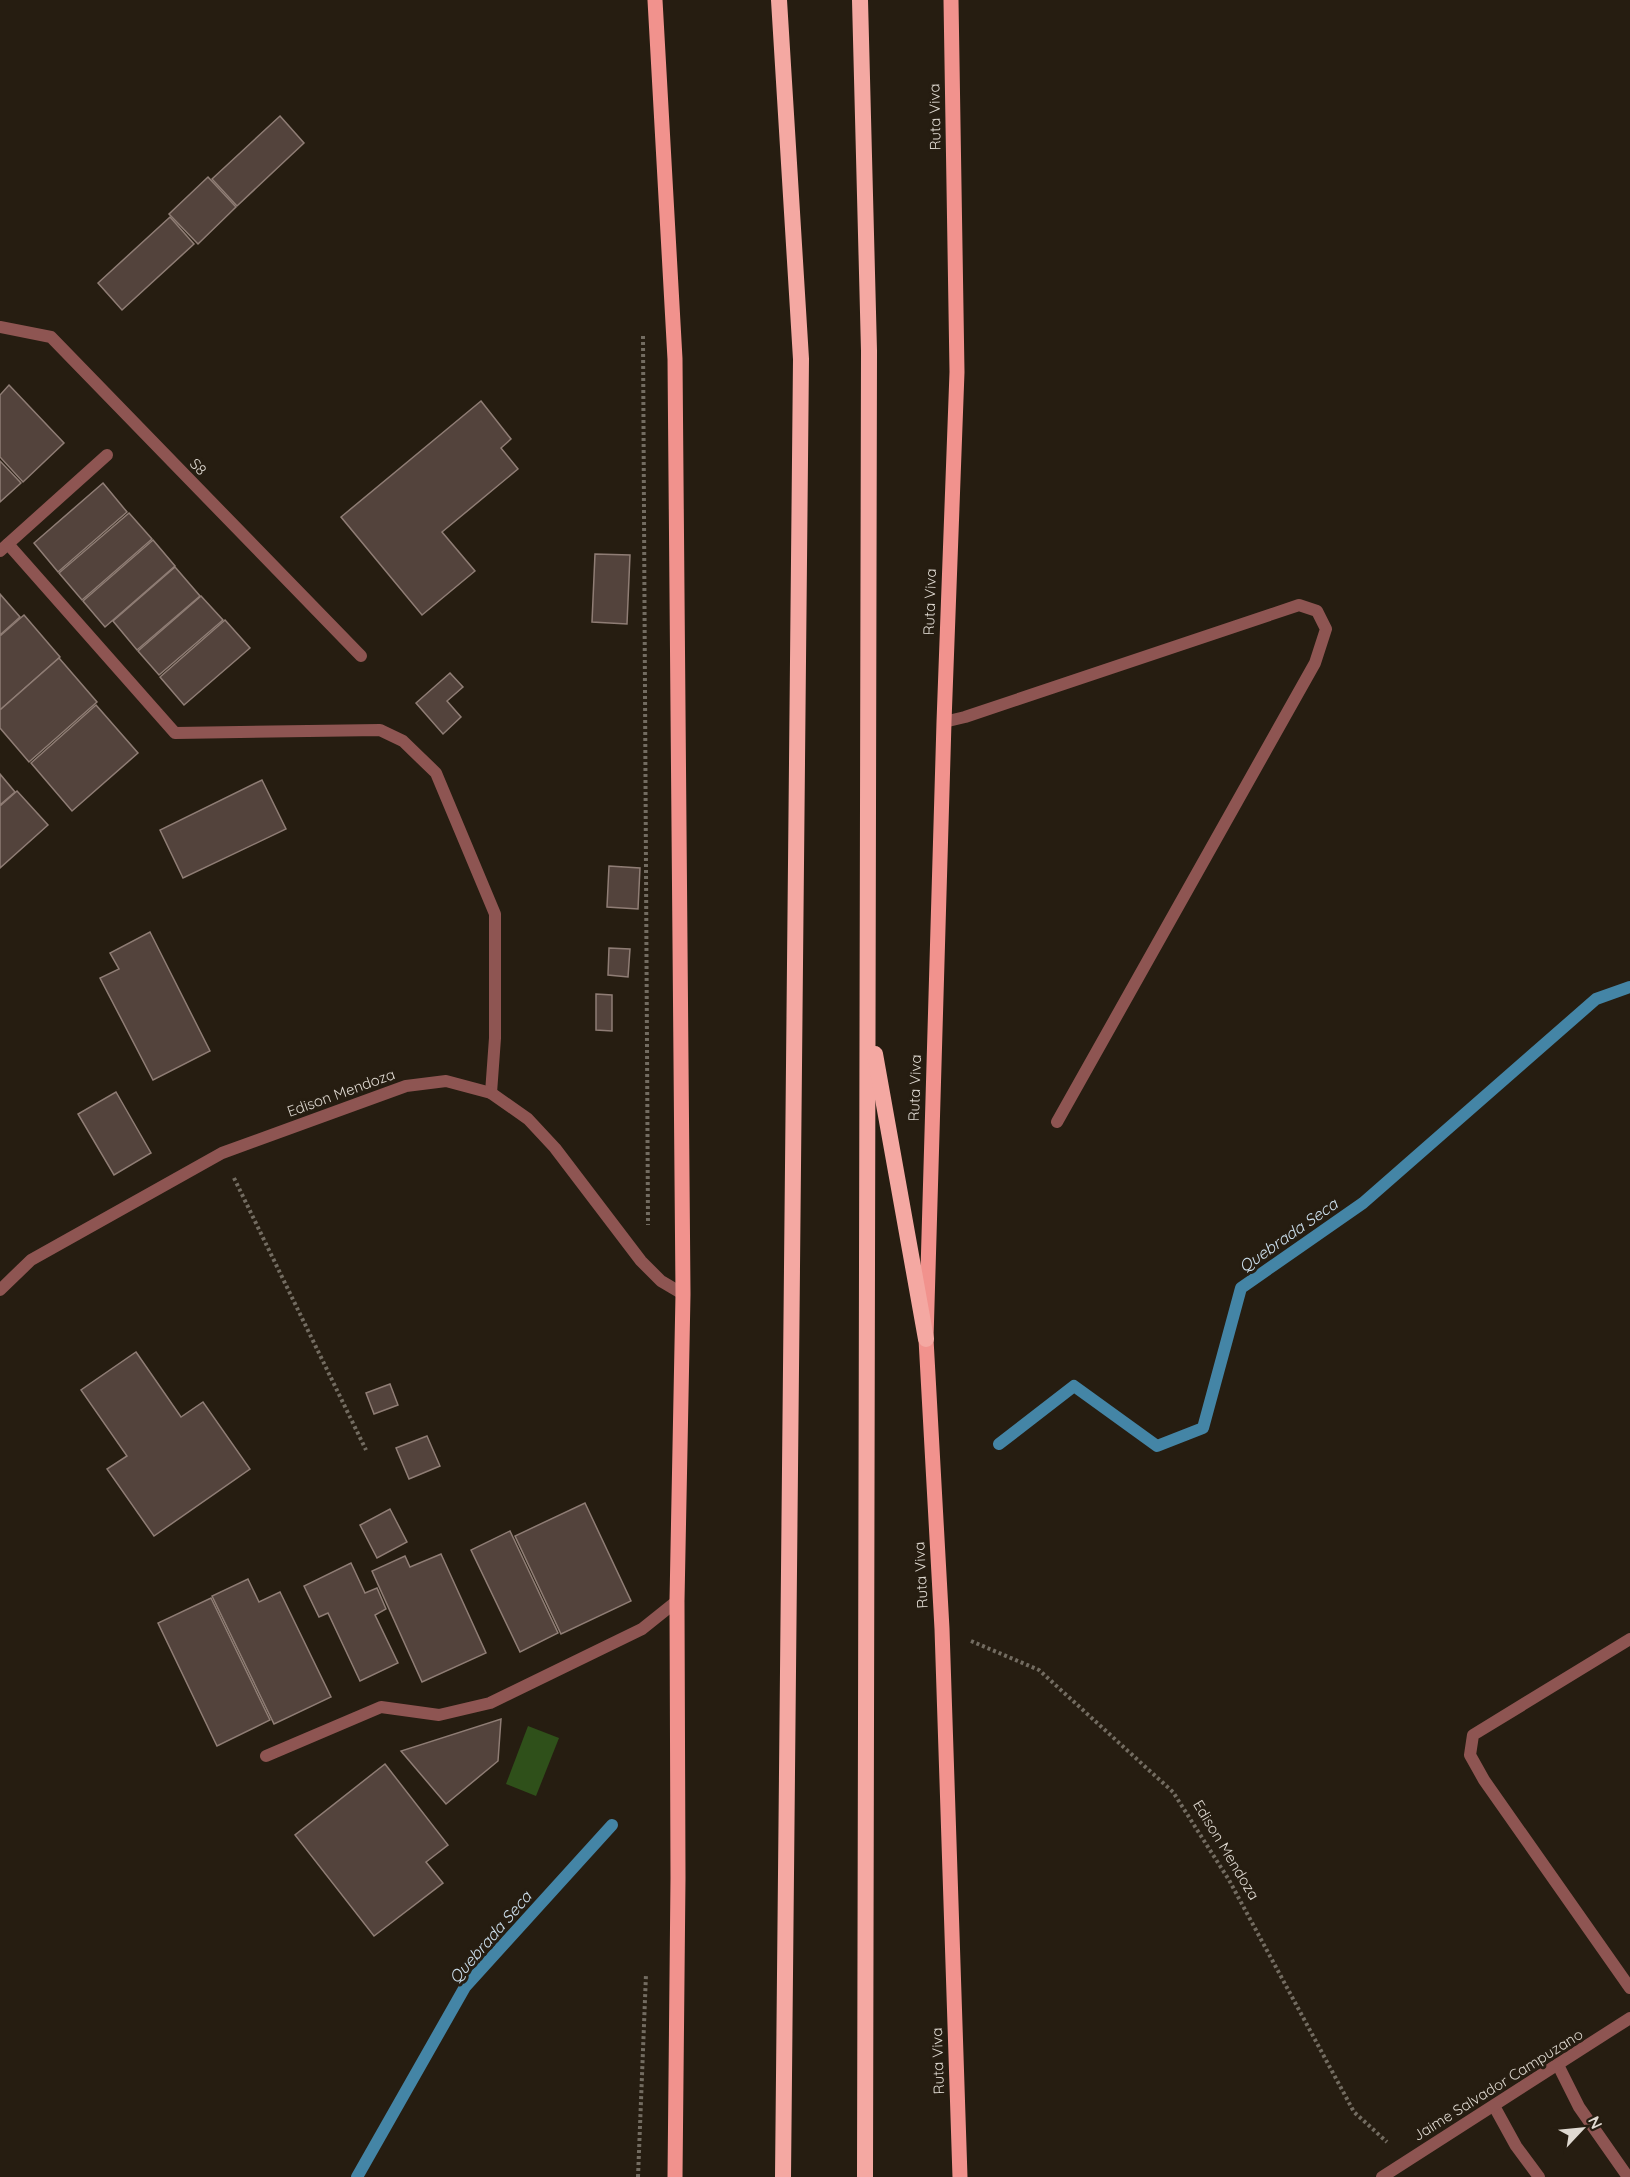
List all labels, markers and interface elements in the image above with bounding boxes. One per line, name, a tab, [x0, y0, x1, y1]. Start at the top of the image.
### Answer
street label: Ruta Viva	[924, 83, 945, 151]
street label: S8	[186, 454, 211, 479]
street label: Ruta Viva	[919, 568, 940, 636]
street label: Ruta Viva	[904, 1054, 925, 1122]
street label: Edison Mendoza	[284, 1064, 397, 1121]
water label: Quebrada Seca	[1235, 1193, 1342, 1276]
street label: Ruta Viva	[909, 1541, 932, 1609]
street label: Edison Mendoza	[1189, 1796, 1264, 1903]
water label: Quebrada Seca	[445, 1886, 536, 1987]
street label: Jaime Salvador Campuzano	[1409, 2024, 1586, 2145]
street label: Ruta Viva	[927, 2027, 948, 2095]
north arrow	[1552, 2099, 1612, 2159]
text: N	[1584, 2113, 1607, 2132]

